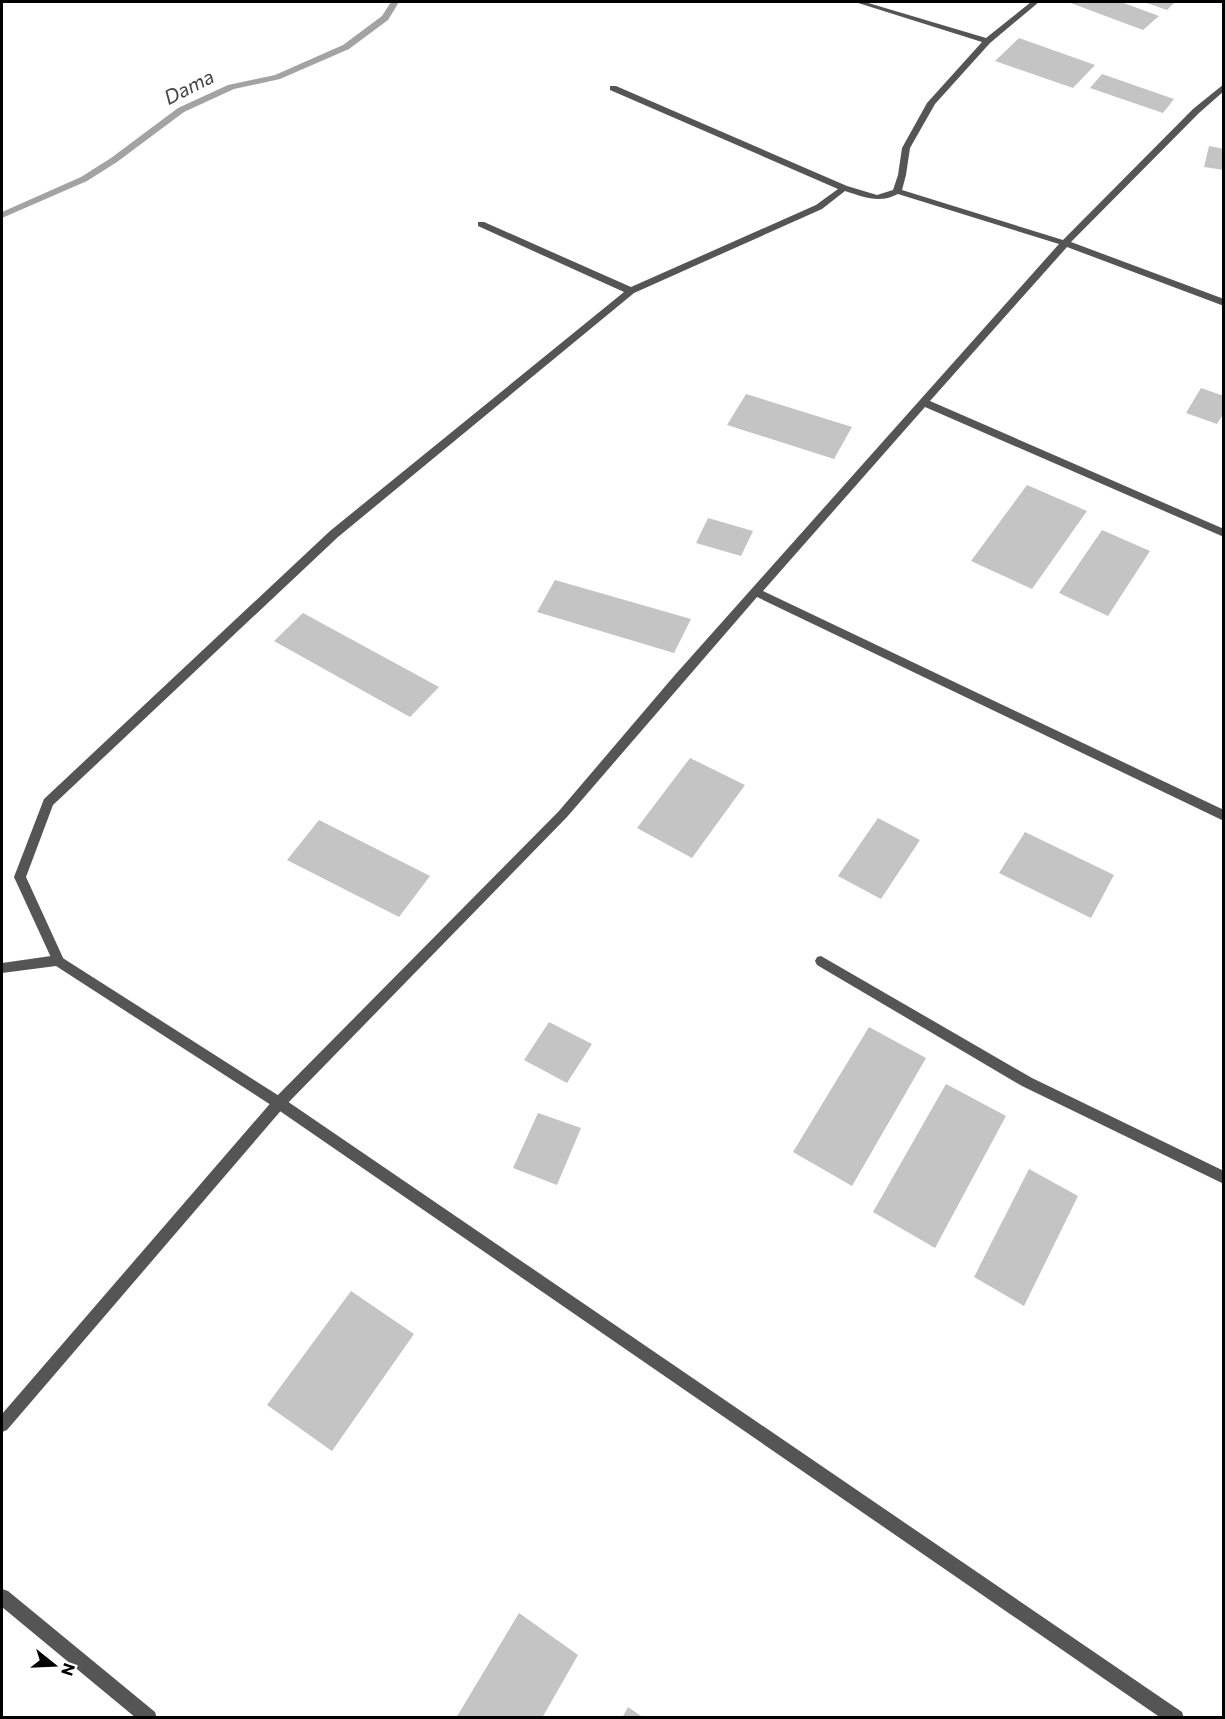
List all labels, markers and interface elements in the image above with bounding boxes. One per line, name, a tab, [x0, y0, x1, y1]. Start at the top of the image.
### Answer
water label: Dama	[159, 63, 218, 109]
north arrow	[24, 1635, 84, 1695]
text: N	[58, 1661, 80, 1678]

